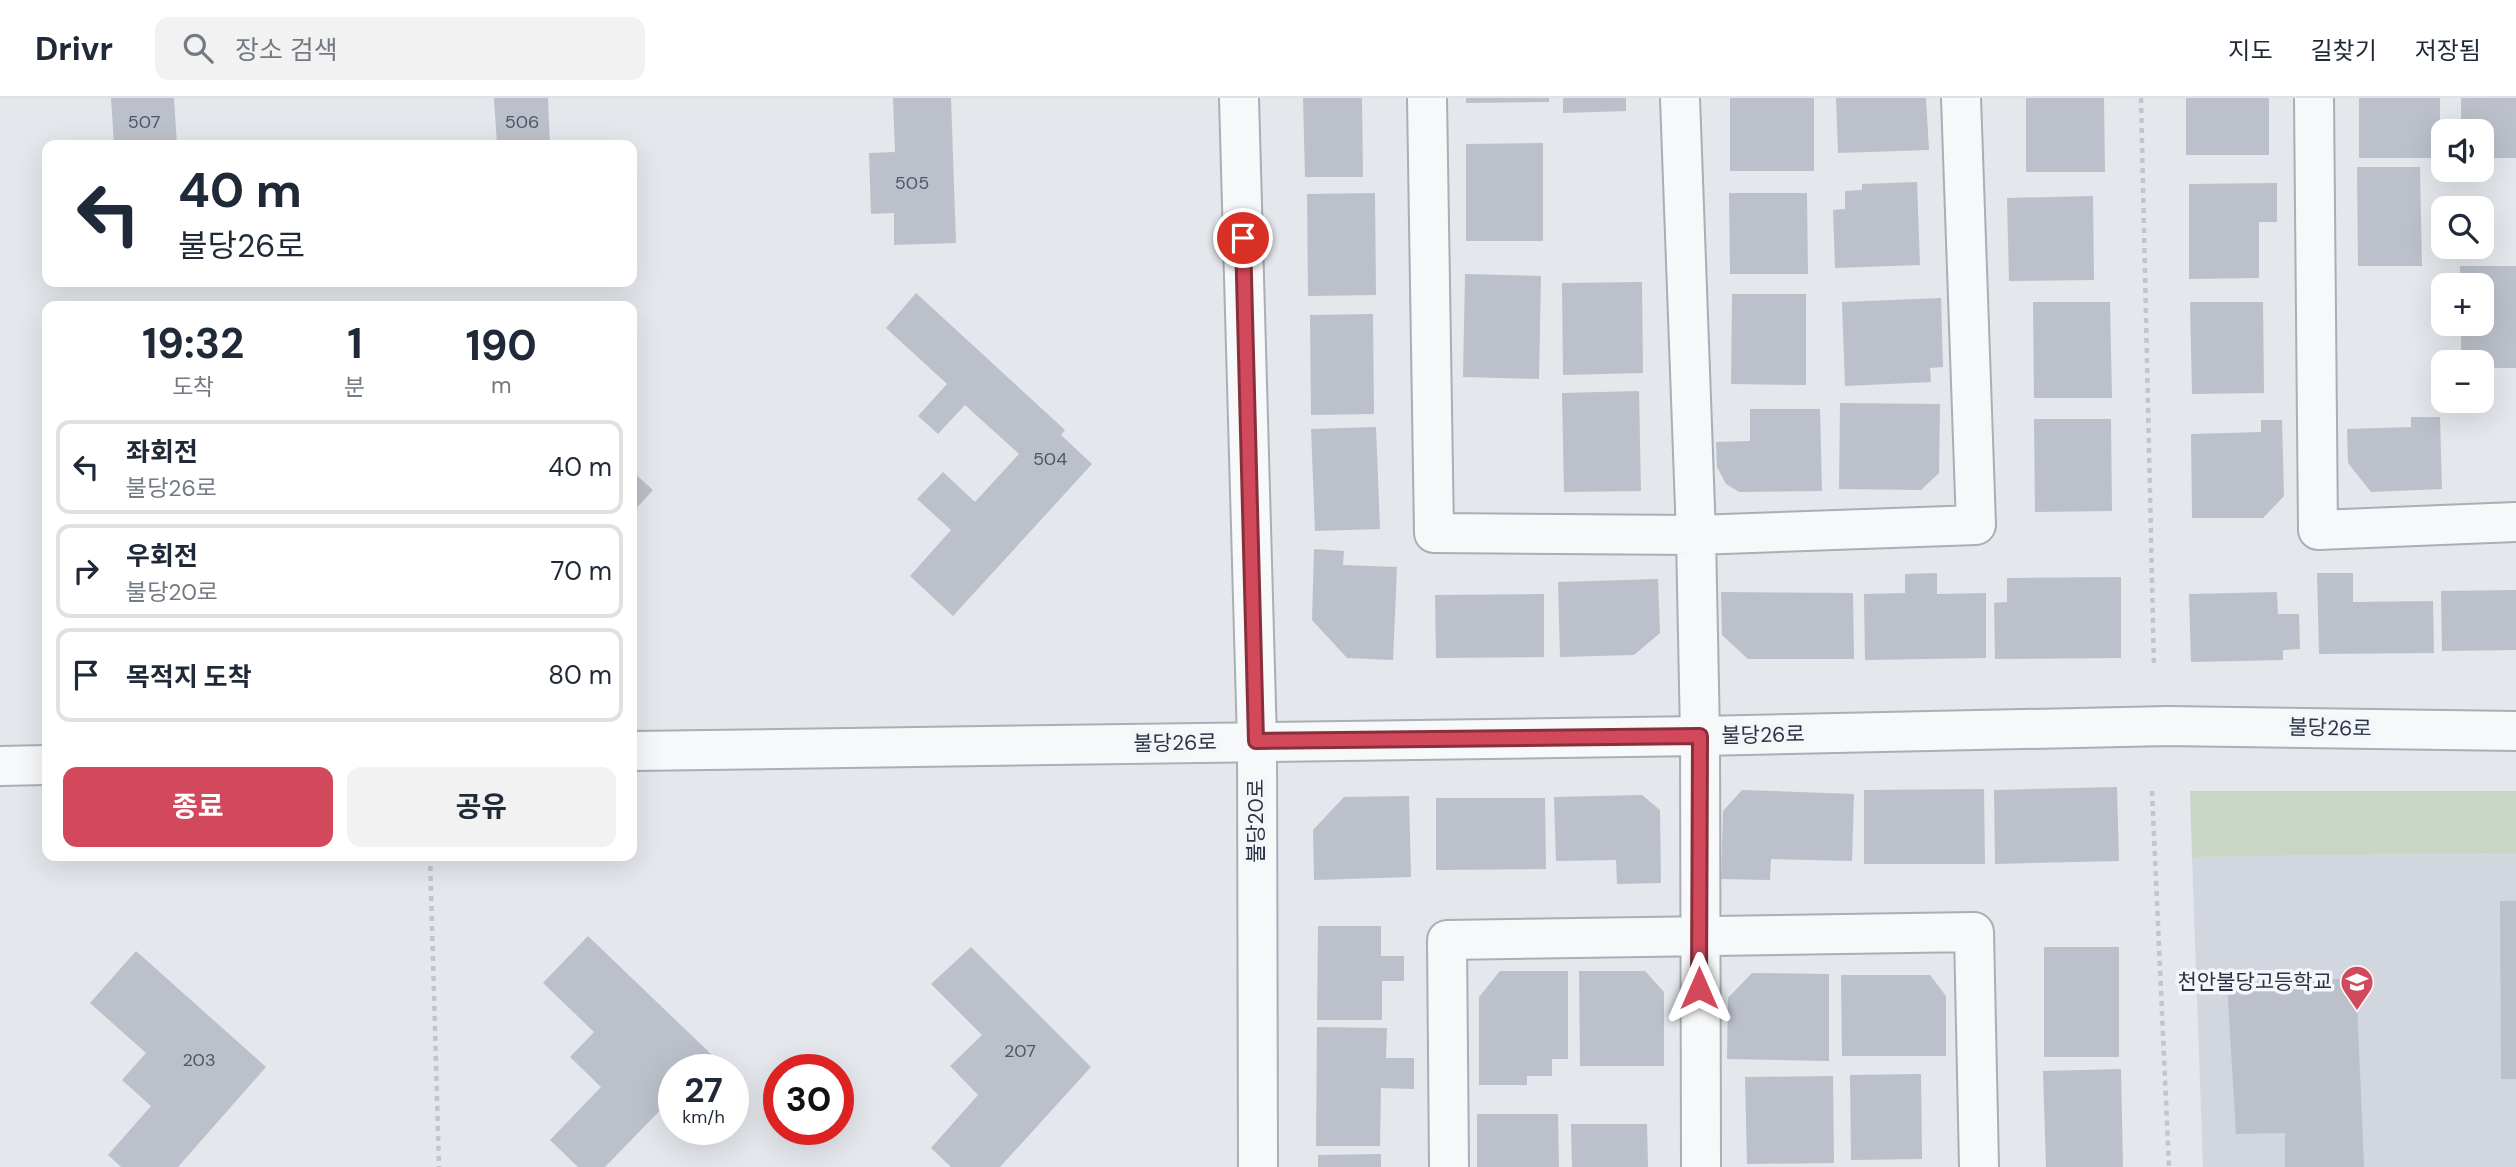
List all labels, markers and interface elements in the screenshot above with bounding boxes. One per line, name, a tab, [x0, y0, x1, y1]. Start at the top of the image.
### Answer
search box	[155, 17, 645, 80]
text: Drivr	[35, 27, 113, 70]
icon: search	[179, 29, 217, 67]
text: 장소 검색	[235, 33, 338, 67]
text: 지도	[2228, 35, 2273, 66]
text: 길찾기	[2311, 35, 2377, 66]
text: 저장됨	[2415, 35, 2481, 66]
house number: 507	[128, 110, 160, 134]
house number: 506	[505, 110, 539, 134]
map controls	[2431, 119, 2494, 413]
button: sound	[2431, 119, 2494, 182]
text: 40 m	[178, 158, 302, 222]
icon: left	[63, 168, 154, 259]
house number: 505	[895, 171, 929, 195]
button: search	[2431, 196, 2494, 259]
pin	[1213, 208, 1273, 268]
icon: arrive	[1224, 219, 1262, 257]
text: 불당26로	[178, 225, 305, 267]
button: +	[2431, 273, 2494, 336]
text: 19:32	[142, 316, 244, 371]
text: 1	[347, 316, 362, 371]
text: 190	[465, 318, 537, 373]
button: −	[2431, 350, 2494, 413]
text: m	[491, 370, 511, 400]
text: 도착	[172, 372, 214, 402]
text: 분	[344, 372, 365, 402]
text: 좌회전	[126, 435, 198, 469]
house number: 504	[1033, 447, 1067, 471]
icon: left	[67, 448, 105, 486]
text: 40 m	[548, 450, 612, 484]
text: 불당26로	[126, 473, 217, 503]
text: 우회전	[126, 539, 198, 573]
icon: right	[67, 552, 105, 590]
text: 70 m	[551, 554, 612, 588]
text: 불당20로	[126, 577, 218, 607]
icon: arrive	[67, 656, 105, 694]
text: 80 m	[548, 658, 612, 692]
text: 목적지 도착	[126, 660, 252, 694]
street label: 불당26로	[2288, 713, 2372, 743]
street label: 불당26로	[1721, 720, 1805, 750]
street label: 불당26로	[1133, 728, 1217, 758]
button: 종료	[63, 767, 333, 847]
button: 공유	[347, 767, 616, 847]
street label: 불당20로	[1242, 779, 1270, 863]
position arrow	[1662, 951, 1736, 1025]
school or university icon: 천안불당고등학교	[2338, 963, 2376, 1012]
place label: 천안불당고등학교	[2177, 968, 2332, 996]
house number: 207	[1004, 1039, 1036, 1063]
house number: 203	[182, 1048, 216, 1072]
speed limit sign: 30	[763, 1054, 854, 1145]
text: 27	[684, 1067, 723, 1113]
text: km/h	[682, 1105, 725, 1129]

